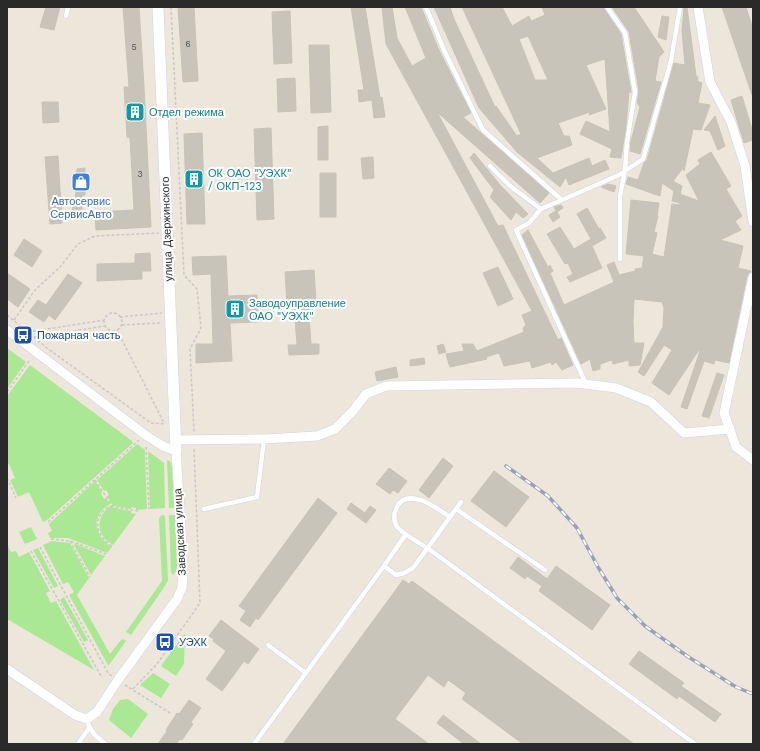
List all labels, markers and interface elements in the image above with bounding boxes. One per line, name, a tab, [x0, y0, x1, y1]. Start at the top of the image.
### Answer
house number: 6	[185, 39, 191, 49]
house number: 5	[131, 42, 137, 52]
building icon: Отдел режима	[124, 101, 146, 123]
place label: Отдел режима	[149, 106, 225, 119]
place label: ОК ОАО "УЭХК" / ОКП-123	[208, 167, 291, 193]
building icon: ОК ОАО "УЭХК" / ОКП-123	[183, 168, 205, 190]
house number: 3	[137, 169, 143, 179]
shop icon: Автосервис СервисАвто	[70, 171, 92, 193]
street label: улица Дзержинского	[159, 176, 175, 282]
place label: Автосервис СервисАвто	[50, 195, 112, 221]
place label: Заводоуправление ОАО "УЭХК"	[249, 297, 346, 323]
building icon: Заводоуправление ОАО "УЭХК"	[224, 298, 246, 320]
bus stop icon: Пожарная часть	[12, 324, 34, 346]
place label: Пожарная часть	[37, 329, 121, 342]
street label: Заводская улица	[171, 487, 189, 576]
bus stop icon: УЭХК	[154, 631, 176, 653]
place label: УЭХК	[179, 636, 208, 649]

